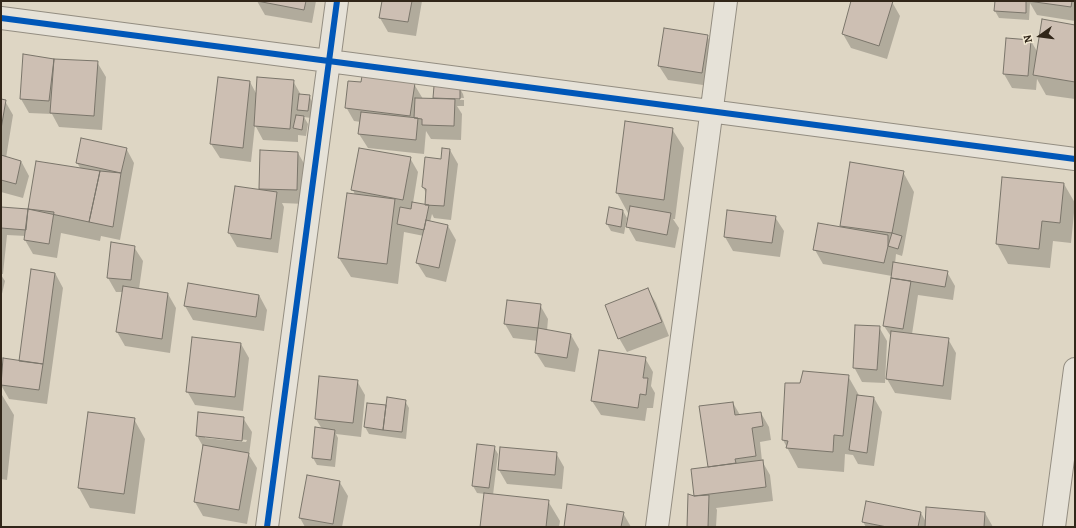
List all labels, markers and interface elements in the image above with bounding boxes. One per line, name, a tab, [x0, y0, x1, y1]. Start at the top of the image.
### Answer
north arrow	[1020, 16, 1060, 56]
text: N	[1020, 33, 1036, 45]

